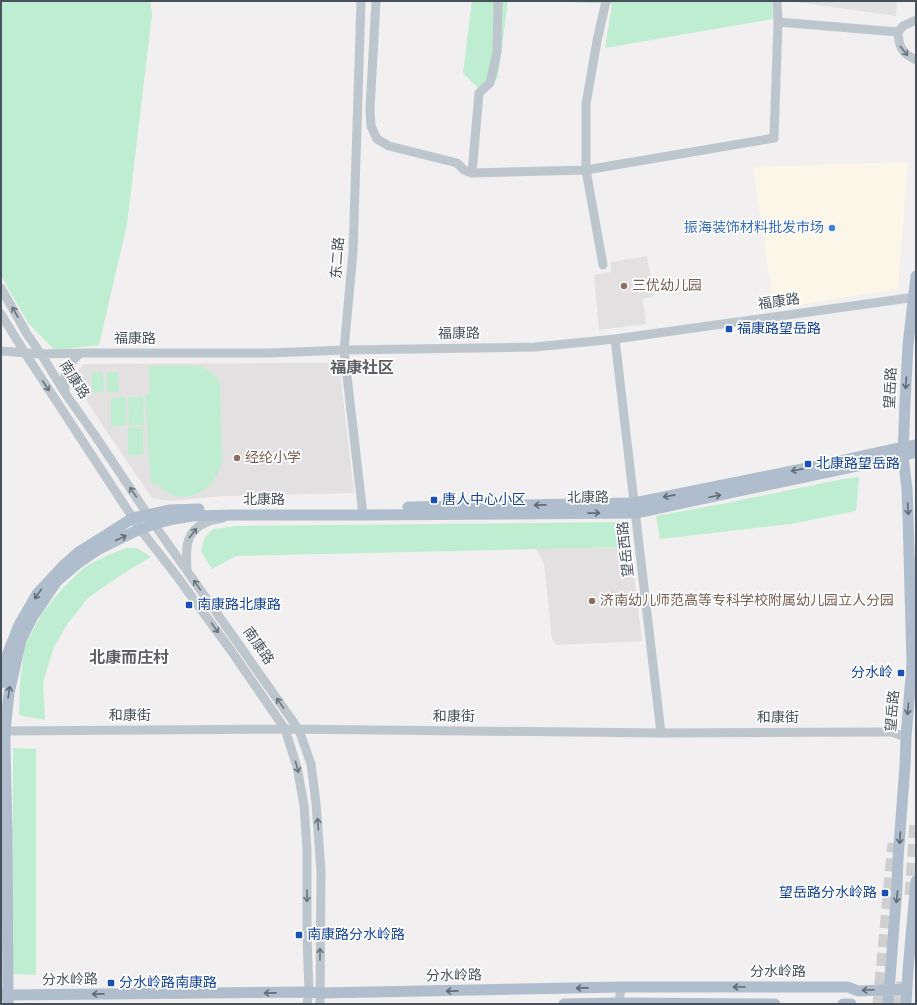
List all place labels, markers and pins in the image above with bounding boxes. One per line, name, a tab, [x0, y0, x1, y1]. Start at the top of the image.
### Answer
place label: 振海装饰材料批发市场	[684, 219, 824, 235]
marker: 振海装饰材料批发市场	[827, 223, 837, 233]
place label: 三优幼儿园	[632, 277, 702, 293]
marker: 三优幼儿园	[619, 281, 629, 291]
place label: 福康路望岳路	[737, 321, 821, 336]
marker: 福康路望岳路	[724, 324, 734, 334]
place label: 经纶小学	[245, 450, 301, 465]
marker: 经纶小学	[232, 453, 242, 463]
place label: 北康路望岳路	[816, 455, 900, 471]
marker: 北康路望岳路	[803, 459, 813, 469]
place label: 唐人中心小区	[442, 492, 526, 507]
marker: 唐人中心小区	[429, 495, 439, 505]
place label: 济南幼儿师范高等专科学校附属幼儿园立人分园	[600, 592, 894, 608]
place label: 南康路北康路	[197, 596, 281, 612]
marker: 济南幼儿师范高等专科学校附属幼儿园立人分园	[587, 596, 597, 606]
marker: 南康路北康路	[184, 600, 194, 610]
place label: 分水岭	[851, 664, 893, 680]
marker: 分水岭	[896, 668, 906, 678]
place label: 望岳路分水岭路	[779, 884, 877, 900]
marker: 望岳路分水岭路	[880, 888, 890, 898]
place label: 南康路分水岭路	[307, 926, 405, 942]
marker: 南康路分水岭路	[294, 930, 304, 940]
place label: 分水岭路南康路	[119, 974, 217, 990]
marker: 分水岭路南康路	[106, 978, 116, 988]

